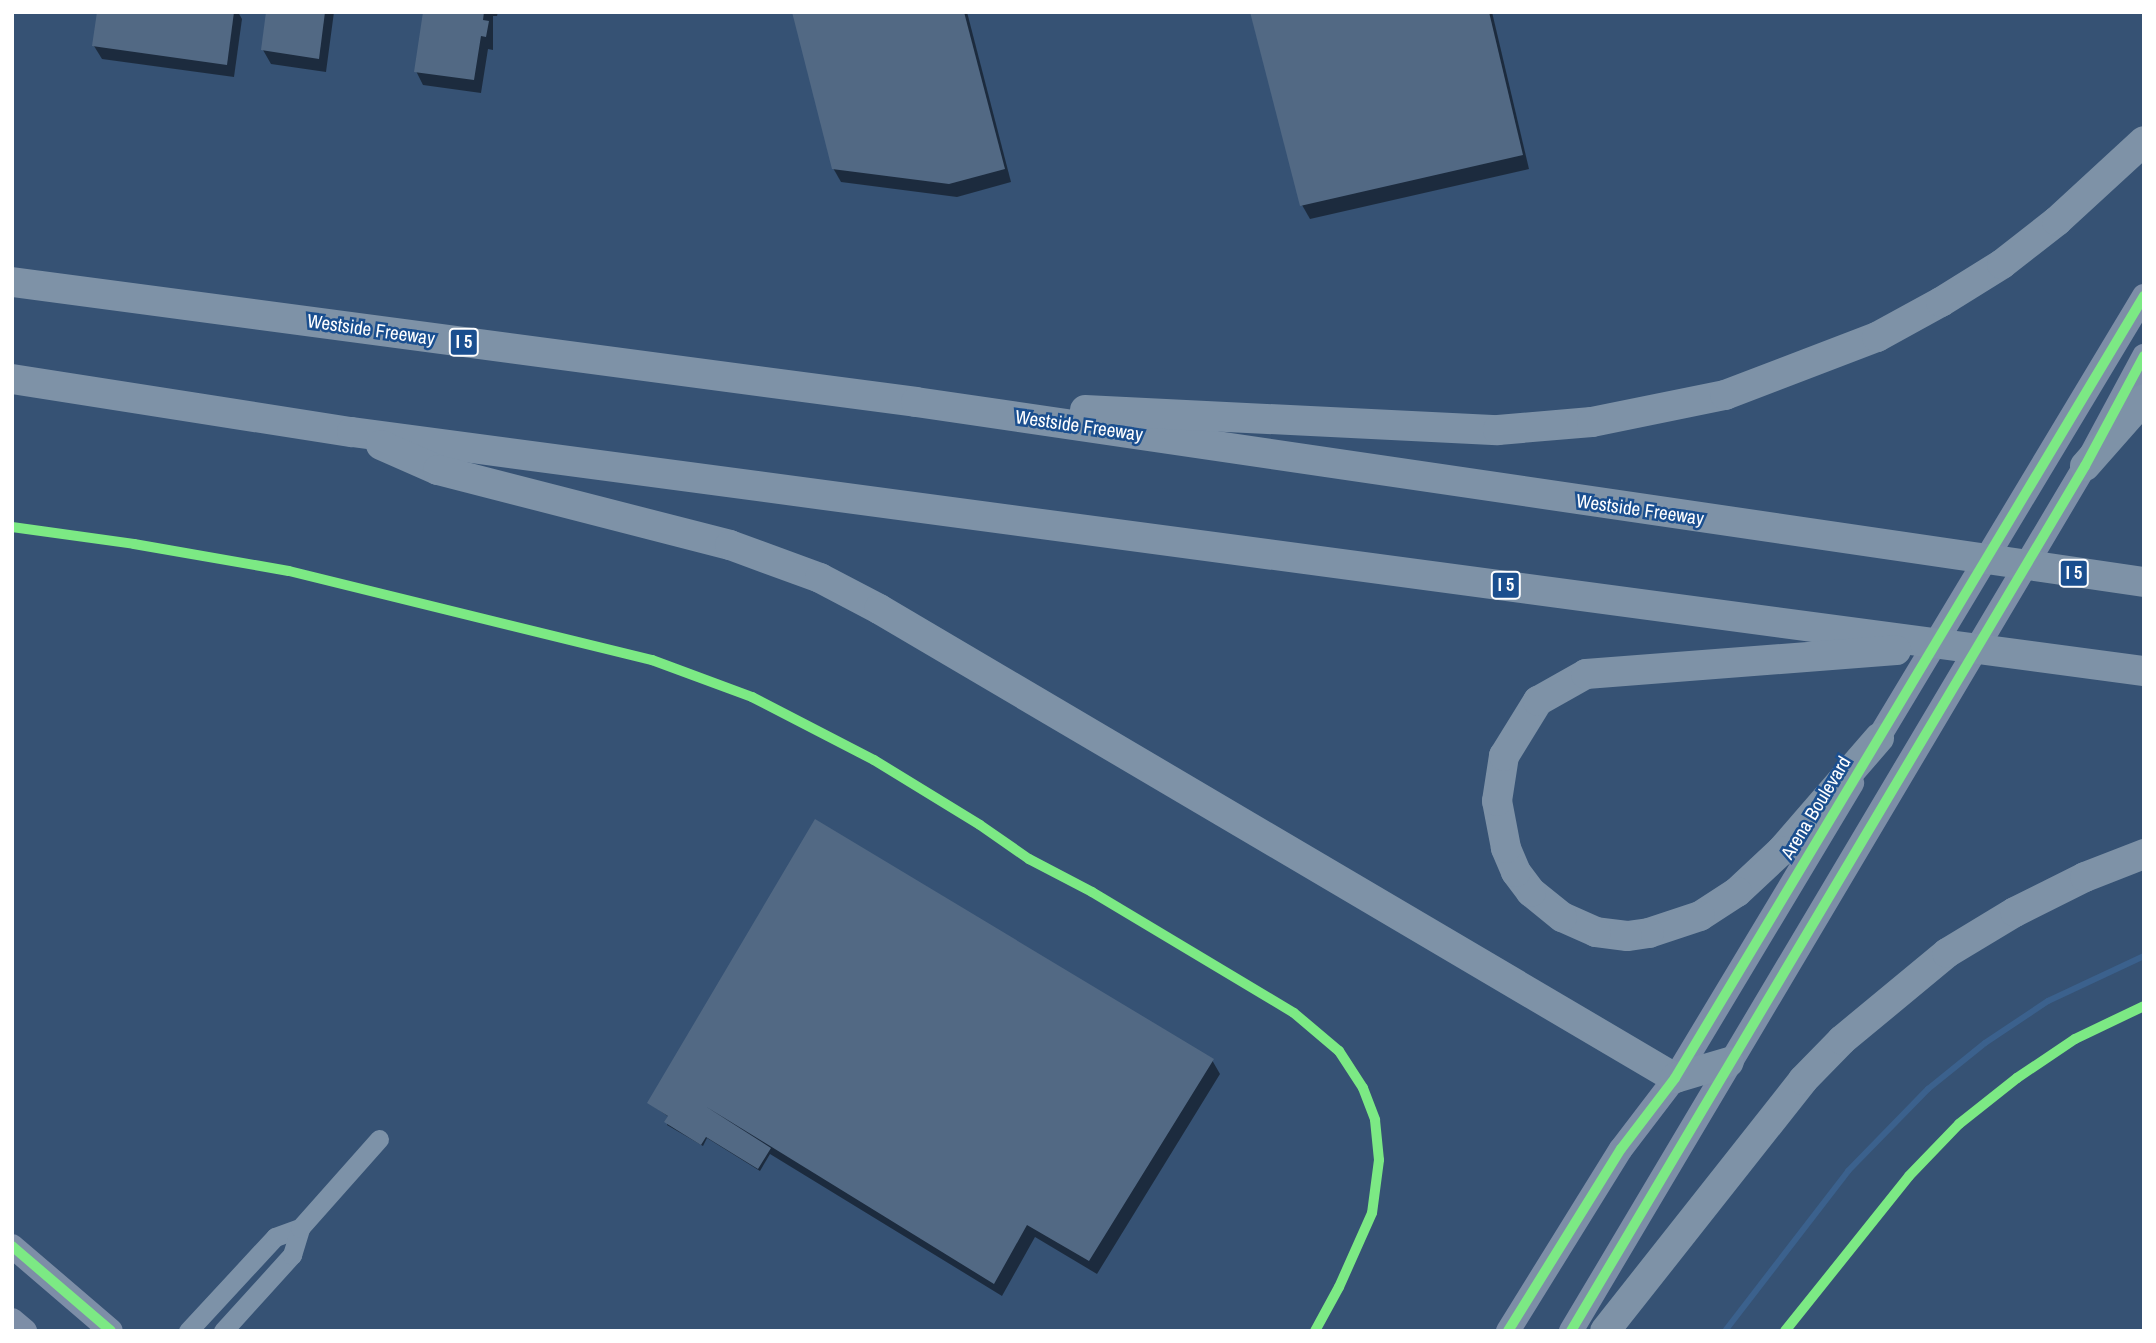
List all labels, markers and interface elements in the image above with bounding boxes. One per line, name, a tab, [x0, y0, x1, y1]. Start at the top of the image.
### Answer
street label: Westside Freeway	[306, 310, 436, 350]
road number: I 5	[448, 328, 480, 356]
street label: Westside Freeway	[1014, 406, 1144, 446]
street label: Westside Freeway	[1575, 490, 1705, 530]
road number: I 5	[2058, 558, 2090, 588]
road number: I 5	[1490, 570, 1522, 600]
street label: Arena Boulevard	[1776, 752, 1856, 864]

